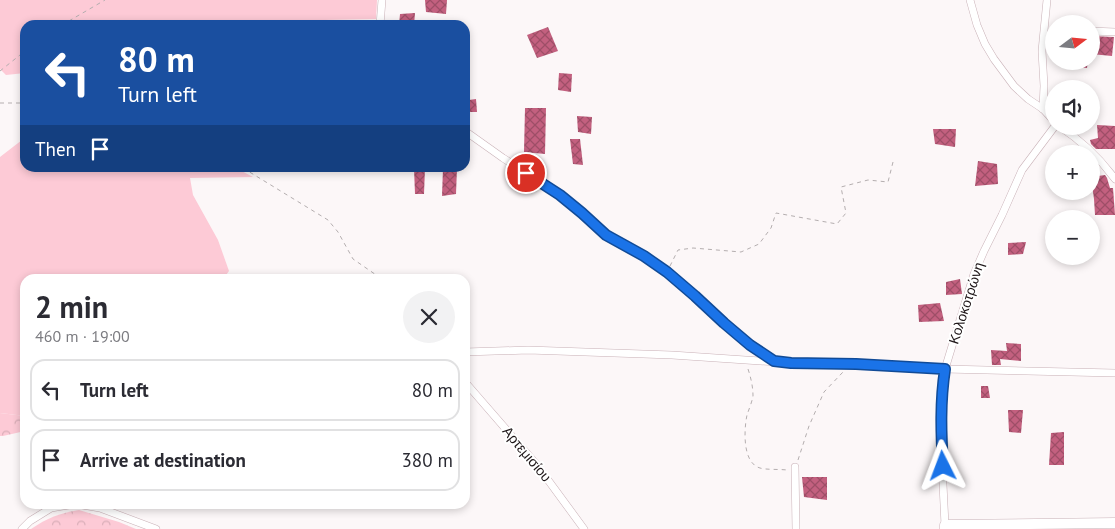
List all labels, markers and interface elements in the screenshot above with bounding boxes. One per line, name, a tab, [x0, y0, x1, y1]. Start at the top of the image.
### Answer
north arrow	[1045, 15, 1100, 70]
map controls	[1045, 15, 1100, 265]
text: 80 m	[118, 36, 195, 82]
icon: left	[35, 40, 100, 105]
text: Turn left	[118, 80, 197, 108]
button: sound	[1045, 80, 1100, 135]
icon: arrive	[86, 135, 114, 163]
text: Then	[35, 137, 76, 161]
button: +	[1045, 145, 1100, 200]
pin	[505, 152, 547, 194]
icon: arrive	[512, 159, 540, 187]
button: −	[1045, 210, 1100, 265]
street label: Κολοκοτρώνη	[944, 260, 988, 346]
text: 2 min	[35, 287, 108, 326]
button: close	[403, 291, 455, 343]
text: 460 m · 19:00	[35, 326, 130, 346]
icon: left	[37, 376, 65, 404]
text: Turn left	[80, 378, 149, 402]
text: 80 m	[412, 378, 453, 402]
street label: Αρτεμισίου	[499, 423, 555, 485]
position arrow	[916, 439, 968, 491]
icon: arrive	[37, 446, 65, 474]
text: Arrive at destination	[80, 448, 246, 472]
text: 380 m	[401, 448, 453, 472]

